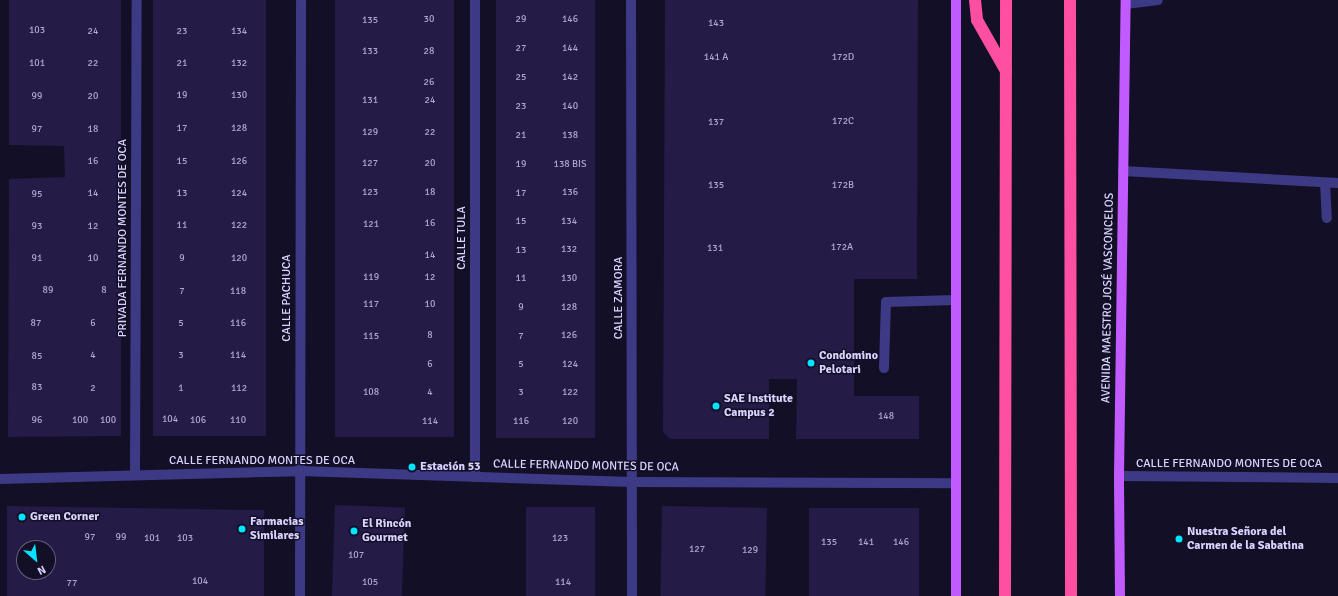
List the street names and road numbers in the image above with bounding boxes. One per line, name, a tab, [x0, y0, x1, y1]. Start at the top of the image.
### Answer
street label: PRIVADA FERNANDO MONTES DE OCA	[116, 139, 130, 337]
street label: AVENIDA MAESTRO JOSÉ VASCONCELOS	[1099, 193, 1117, 403]
street label: CALLE TULA	[455, 206, 469, 270]
street label: CALLE PACHUCA	[280, 254, 294, 342]
street label: CALLE ZAMORA	[612, 257, 626, 339]
street label: CALLE FERNANDO MONTES DE OCA	[169, 454, 355, 468]
street label: CALLE FERNANDO MONTES DE OCA	[493, 457, 679, 475]
street label: CALLE FERNANDO MONTES DE OCA	[1136, 457, 1322, 471]

